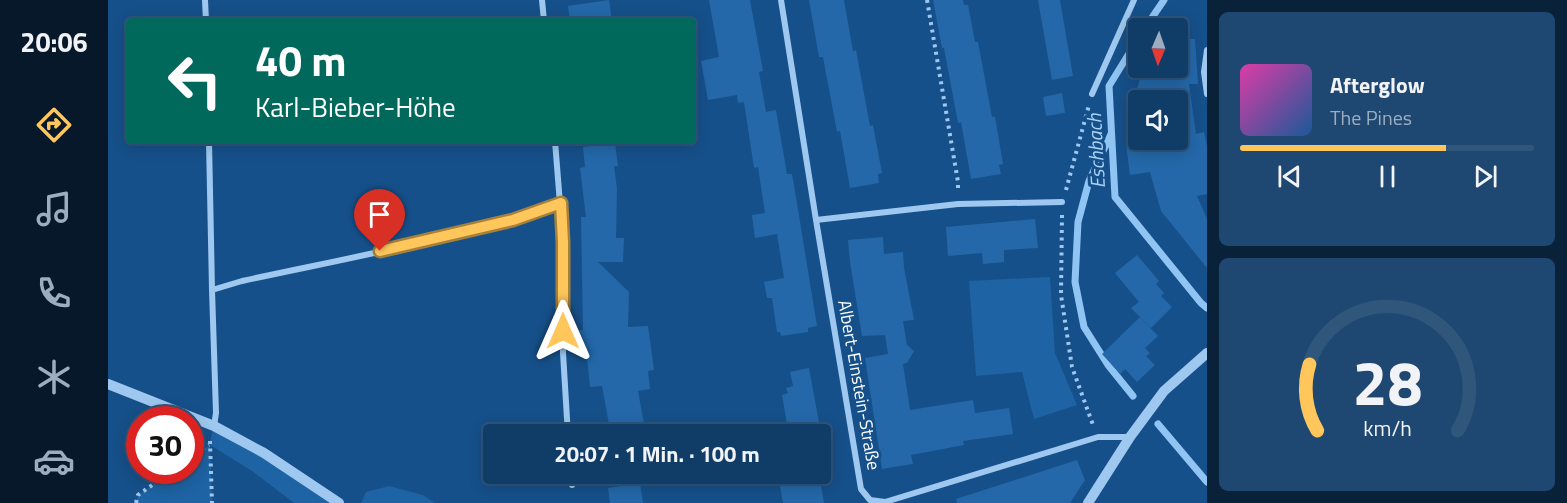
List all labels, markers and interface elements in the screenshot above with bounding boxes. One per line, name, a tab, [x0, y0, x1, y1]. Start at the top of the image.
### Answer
north arrow	[1128, 18, 1188, 78]
map controls	[1128, 18, 1188, 150]
text: 20:06	[20, 21, 88, 62]
text: 40 m	[255, 28, 347, 92]
icon: left	[156, 42, 234, 120]
text: Afterglow	[1330, 68, 1425, 102]
text: Karl-Bieber-Höhe	[255, 86, 456, 127]
button: sound	[1128, 90, 1188, 150]
text: The Pines	[1330, 102, 1412, 133]
icon: directions	[33, 104, 75, 146]
water label: Eschbach	[1078, 112, 1113, 189]
icon: previous	[1273, 160, 1306, 193]
icon: pause	[1371, 160, 1404, 193]
icon: next	[1469, 160, 1502, 193]
icon: music	[33, 188, 75, 230]
pin	[354, 189, 405, 251]
icon: arrive	[363, 198, 396, 231]
icon: phone	[33, 272, 75, 314]
street label: Albert-Einstein-Straße	[831, 298, 888, 472]
position arrow	[531, 299, 595, 363]
text: 28	[1352, 334, 1422, 429]
icon: climate	[33, 356, 75, 398]
speed limit sign: 30	[126, 406, 204, 484]
text: km/h	[1363, 413, 1411, 445]
text: 20:07 · 1 Min. · 100 m	[554, 437, 760, 471]
icon: car	[33, 440, 75, 482]

